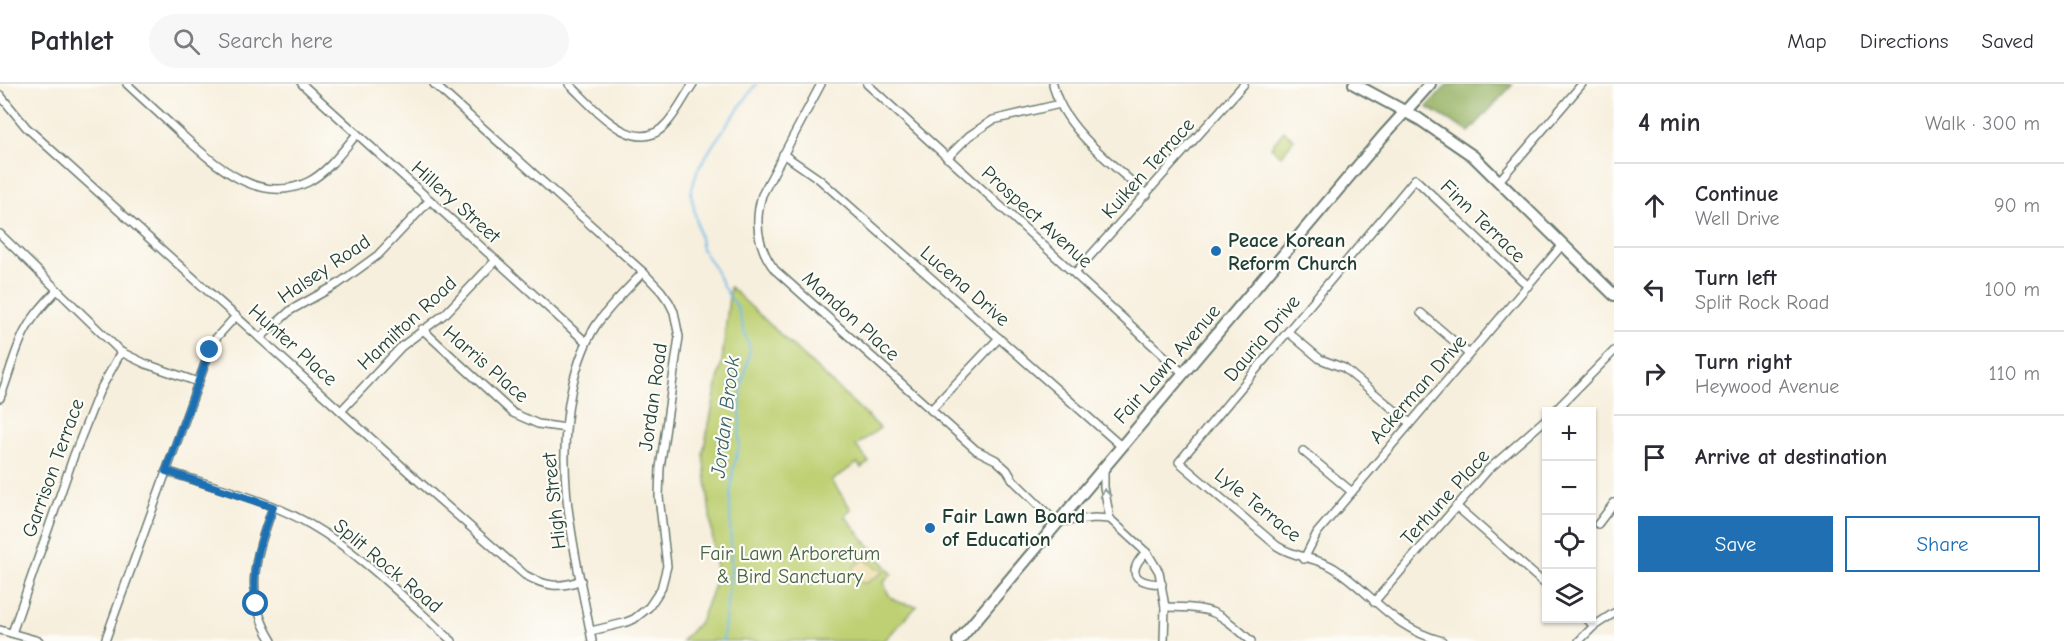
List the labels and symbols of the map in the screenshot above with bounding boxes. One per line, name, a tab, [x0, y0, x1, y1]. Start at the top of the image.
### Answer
street label: Kuiken Terrace	[1097, 113, 1199, 223]
street label: Hillery Street	[407, 156, 506, 249]
street label: Prospect Avenue	[977, 161, 1097, 273]
street label: Finn Terrace	[1436, 175, 1530, 267]
place label: Peace Korean Reform Church	[1228, 229, 1357, 275]
street label: Halsey Road	[274, 230, 374, 308]
street label: Lucena Drive	[916, 241, 1014, 331]
marker: Peace Korean Reform Church	[1209, 244, 1223, 258]
street label: Mandon Place	[798, 266, 904, 366]
street label: Hamilton Road	[353, 271, 461, 375]
street label: Dauria Drive	[1219, 290, 1305, 386]
street label: Hunter Place	[244, 299, 342, 391]
street label: Fair Lawn Avenue	[1109, 300, 1225, 428]
street label: Harris Place	[439, 321, 533, 407]
street label: Ackerman Drive	[1365, 330, 1471, 448]
route end	[196, 336, 222, 362]
street label: Jordan Road	[634, 341, 672, 453]
water label: Jordan Brook	[706, 354, 744, 480]
street label: Garrison Terrace	[17, 395, 89, 541]
street label: Terhune Place	[1396, 444, 1494, 550]
street label: High Street	[537, 450, 571, 550]
street label: Lyle Terrace	[1210, 463, 1306, 547]
one-way arrow	[1099, 488, 1112, 497]
place label: Fair Lawn Board of Education	[942, 505, 1085, 551]
street label: Split Rock Road	[329, 514, 447, 618]
marker: Fair Lawn Board of Education	[923, 521, 937, 535]
park label: Fair Lawn Arboretum & Bird Sanctuary	[700, 542, 880, 588]
route start	[242, 590, 268, 616]

